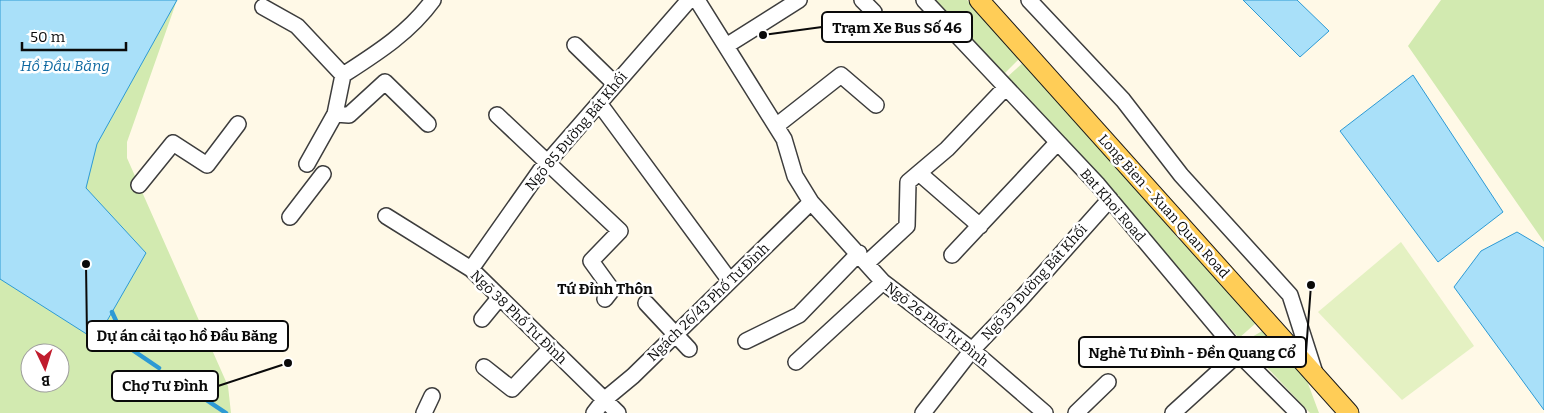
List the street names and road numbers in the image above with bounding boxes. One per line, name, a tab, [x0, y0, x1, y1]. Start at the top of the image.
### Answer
street label: Ngõ 85 Đường Bát Khối	[521, 68, 631, 194]
street label: Long Bien – Xuan Quan Road	[1095, 131, 1233, 282]
street label: Bat Khoi Road	[1076, 165, 1149, 245]
street label: Ngõ 39 Đường Bát Khối	[977, 220, 1091, 344]
street label: Ngách 26/43 Phố Tư Đình	[643, 239, 773, 365]
street label: Ngõ 38 Phố Tư Đình	[467, 266, 571, 368]
street label: Ngõ 26 Phố Tư Đình	[881, 278, 993, 370]

